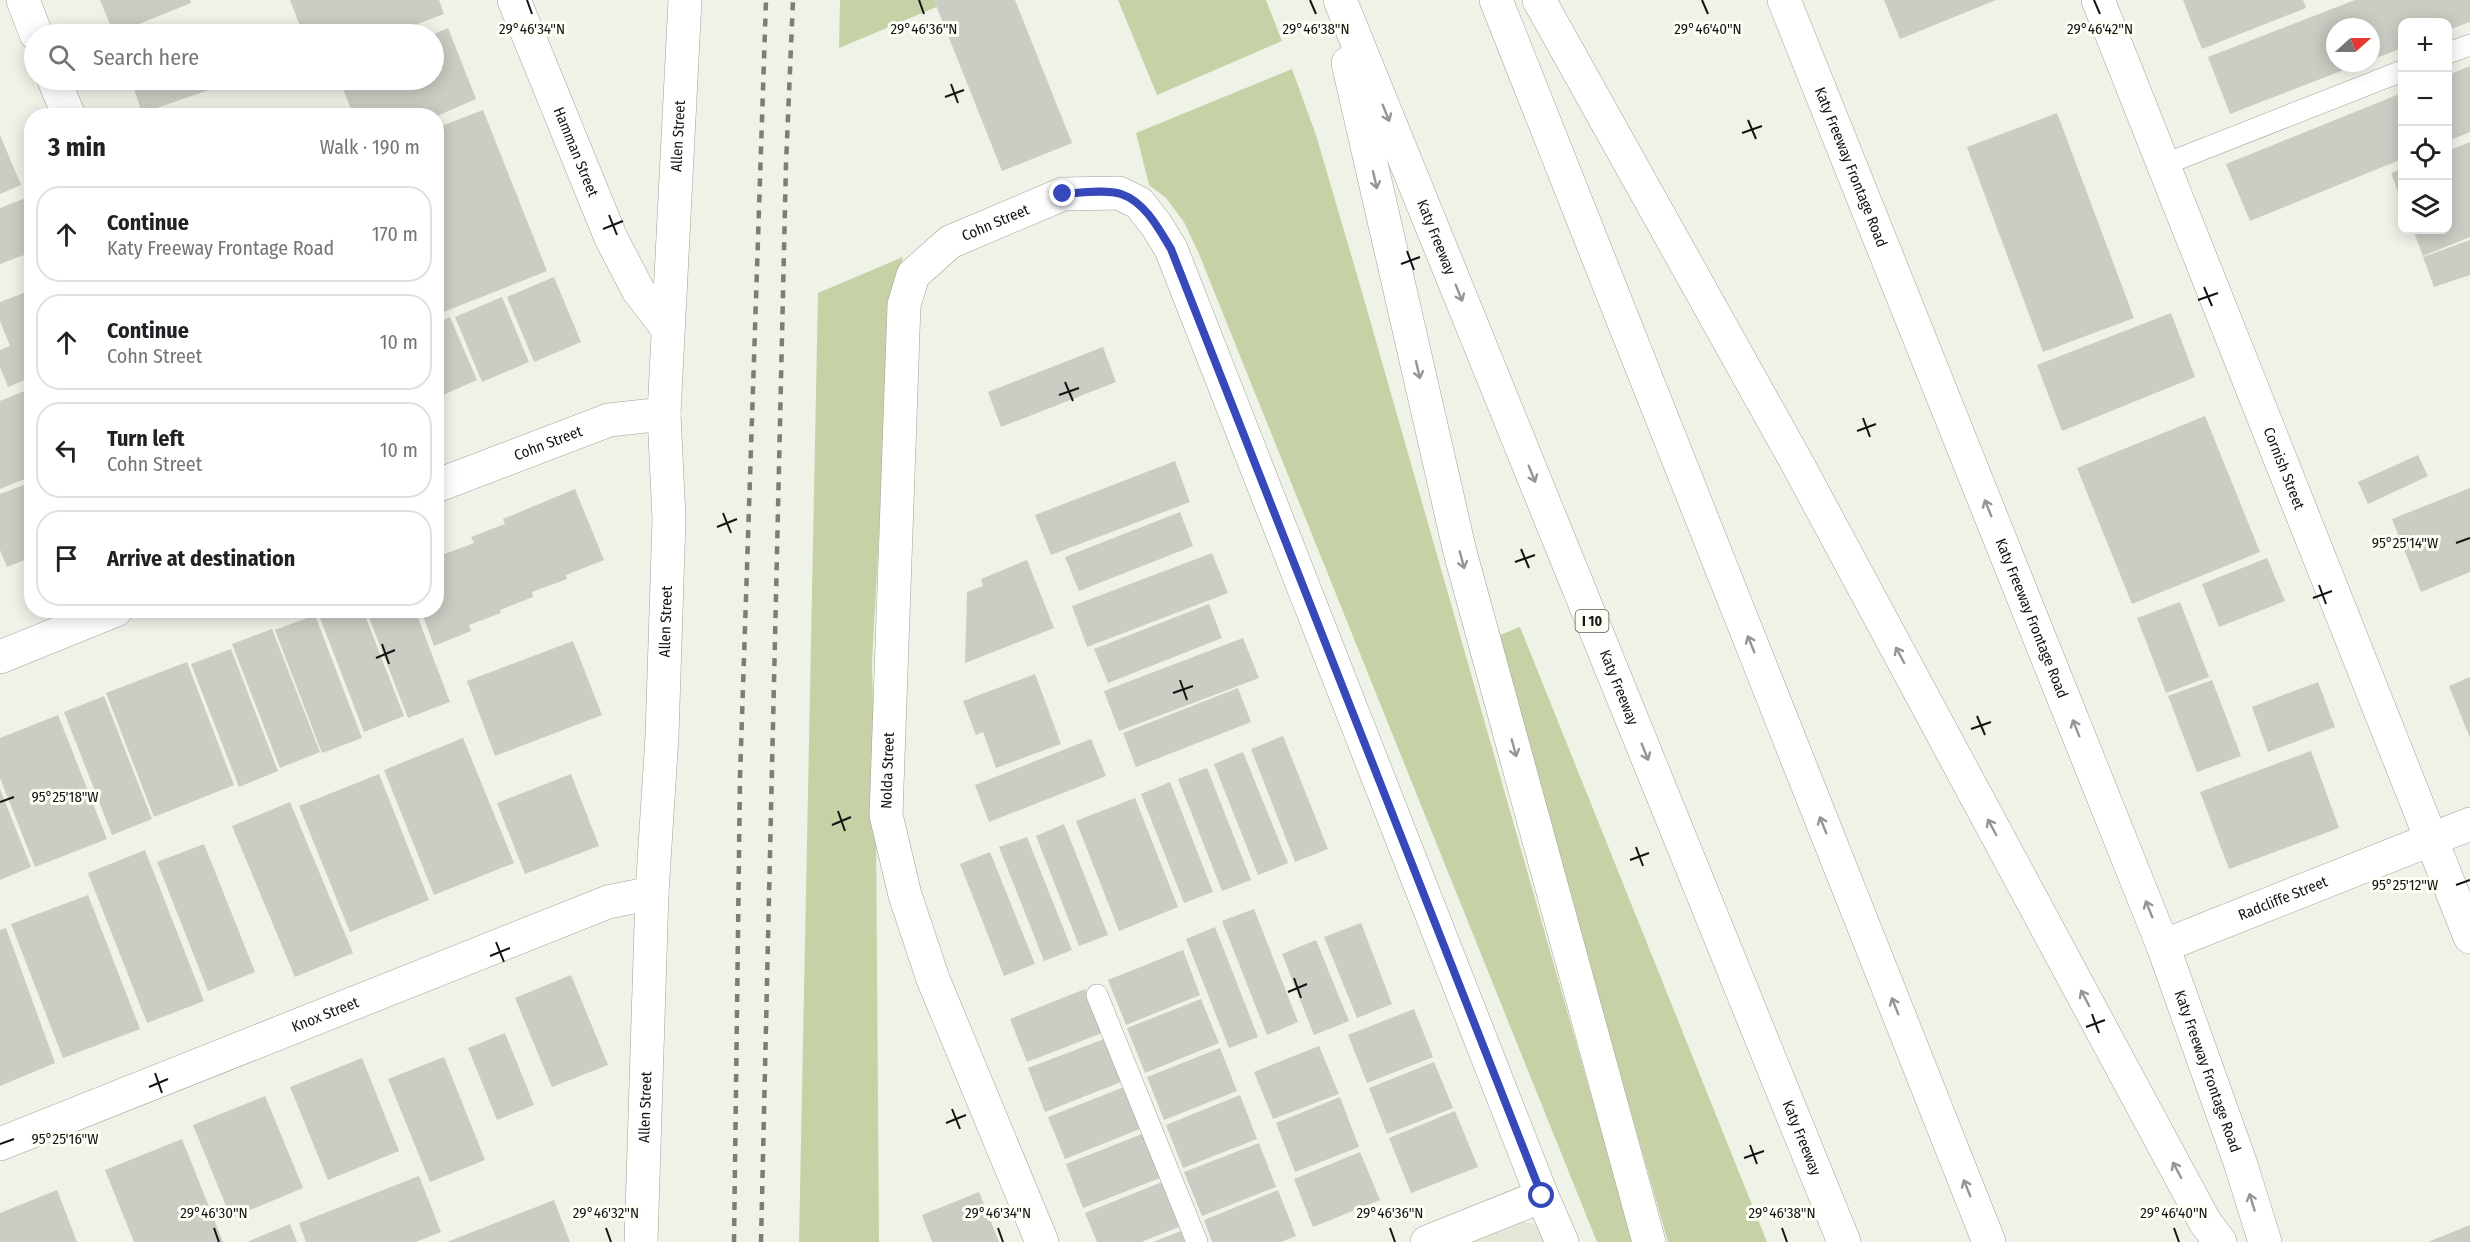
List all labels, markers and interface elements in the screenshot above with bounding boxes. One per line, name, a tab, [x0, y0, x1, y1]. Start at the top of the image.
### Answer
north arrow	[2326, 18, 2380, 72]
map controls	[2398, 18, 2452, 234]
button: +	[2398, 18, 2452, 72]
text: 29°46'34"N	[499, 20, 565, 38]
text: 29°46'36"N	[891, 20, 957, 38]
text: 29°46'38"N	[1282, 20, 1350, 38]
text: 29°46'40"N	[1674, 20, 1742, 38]
text: 29°46'42"N	[2067, 20, 2133, 38]
search box	[24, 24, 444, 90]
icon: search	[45, 41, 78, 74]
text: Search here	[93, 44, 199, 71]
button: −	[2398, 72, 2452, 126]
street label: Katy Freeway Frontage Road	[1811, 85, 1891, 250]
street label: Allen Street	[667, 100, 689, 172]
one-way arrow	[1381, 103, 1392, 121]
street label: Hamman Street	[550, 104, 602, 199]
button: locate	[2398, 126, 2452, 180]
text: 3 min	[48, 132, 106, 163]
text: Walk · 190 m	[320, 135, 420, 159]
one-way arrow	[1370, 170, 1381, 189]
route end	[1049, 180, 1075, 206]
button: layers	[2398, 180, 2452, 234]
street label: Katy Freeway	[1413, 197, 1460, 278]
street label: Cohn Street	[959, 200, 1032, 245]
text: Continue	[107, 209, 189, 236]
icon: ahead	[50, 218, 83, 251]
text: 170 m	[372, 222, 418, 246]
text: Katy Freeway Frontage Road	[107, 236, 334, 260]
one-way arrow	[1454, 284, 1465, 302]
text: Continue	[107, 317, 189, 344]
icon: ahead	[50, 326, 83, 359]
text: 10 m	[380, 330, 418, 354]
text: Cohn Street	[107, 344, 202, 368]
one-way arrow	[1413, 360, 1425, 379]
street label: Cohn Street	[512, 422, 585, 464]
text: Turn left	[107, 425, 185, 452]
street label: Cornish Street	[2260, 425, 2308, 512]
icon: left	[50, 434, 83, 467]
text: 10 m	[380, 438, 418, 462]
text: Cohn Street	[107, 452, 202, 476]
one-way arrow	[1527, 464, 1538, 483]
one-way arrow	[1982, 500, 1993, 518]
text: 95°25'14"W	[2372, 534, 2438, 552]
street label: Katy Freeway Frontage Road	[1992, 536, 2072, 701]
icon: arrive	[50, 542, 83, 575]
text: Arrive at destination	[107, 545, 295, 572]
one-way arrow	[1457, 550, 1469, 569]
street label: Allen Street	[656, 585, 676, 658]
road number: I 10	[1576, 610, 1608, 632]
one-way arrow	[1745, 635, 1756, 654]
street label: Katy Freeway	[1596, 647, 1642, 728]
one-way arrow	[1894, 647, 1906, 664]
one-way arrow	[2070, 720, 2081, 738]
street label: Nolda Street	[877, 732, 898, 809]
one-way arrow	[1509, 738, 1520, 757]
one-way arrow	[1640, 742, 1651, 761]
text: 95°25'18"W	[31, 788, 99, 806]
one-way arrow	[1817, 816, 1828, 835]
one-way arrow	[1986, 818, 1997, 836]
street label: Radcliffe Street	[2236, 873, 2330, 924]
text: 95°25'12"W	[2372, 876, 2438, 894]
one-way arrow	[2142, 901, 2153, 919]
street label: Katy Freeway Frontage Road	[2171, 988, 2245, 1155]
one-way arrow	[2079, 990, 2090, 1008]
street label: Knox Street	[289, 993, 361, 1036]
one-way arrow	[1889, 998, 1900, 1016]
street label: Allen Street	[635, 1071, 655, 1143]
street label: Katy Freeway	[1778, 1098, 1825, 1178]
text: 95°25'16"W	[31, 1130, 99, 1148]
one-way arrow	[2171, 1162, 2183, 1179]
one-way arrow	[1961, 1179, 1972, 1197]
route start	[1528, 1182, 1554, 1208]
one-way arrow	[2246, 1193, 2257, 1212]
text: 29°46'30"N	[180, 1204, 248, 1222]
text: 29°46'32"N	[573, 1204, 639, 1222]
text: 29°46'34"N	[965, 1204, 1031, 1222]
text: 29°46'36"N	[1357, 1204, 1423, 1222]
text: 29°46'38"N	[1748, 1204, 1816, 1222]
text: 29°46'40"N	[2140, 1204, 2208, 1222]

